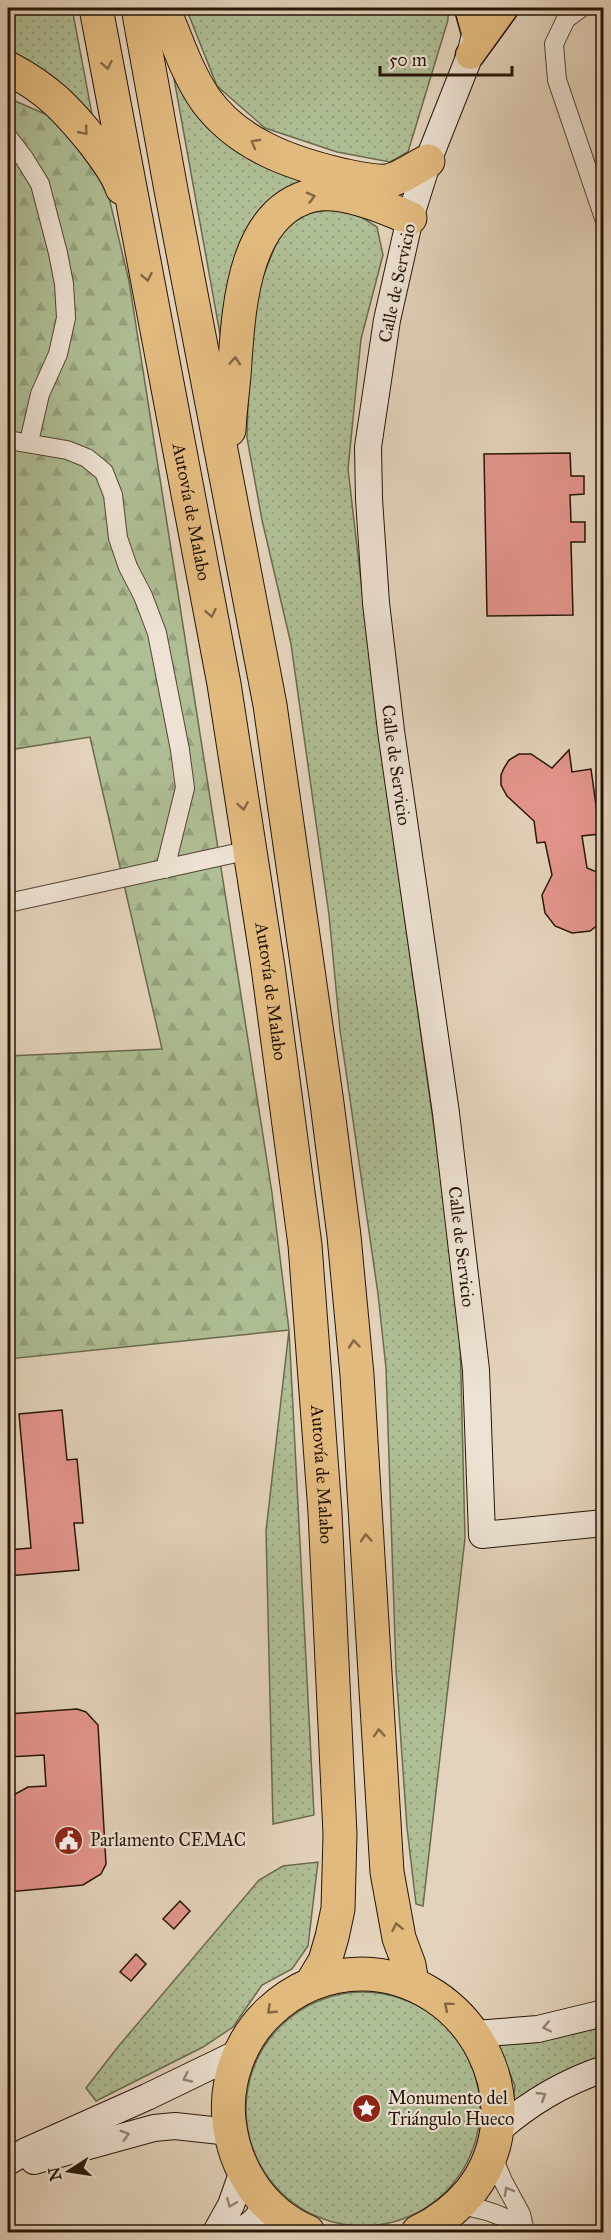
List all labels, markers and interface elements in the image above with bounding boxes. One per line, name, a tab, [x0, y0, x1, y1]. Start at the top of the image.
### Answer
scale bar	[380, 39, 512, 77]
text: 50 m	[389, 49, 427, 71]
one-way arrow	[100, 60, 113, 70]
one-way arrow	[77, 124, 88, 135]
one-way arrow	[251, 139, 261, 150]
one-way arrow	[306, 192, 316, 205]
street label: Calle de Servicio	[374, 221, 420, 345]
one-way arrow	[140, 272, 153, 282]
one-way arrow	[228, 357, 241, 366]
street label: Autovía de Malabo	[167, 441, 215, 582]
one-way arrow	[204, 608, 217, 618]
street label: Calle de Servicio	[377, 704, 415, 827]
one-way arrow	[236, 800, 249, 810]
street label: Autovía de Malabo	[250, 920, 291, 1062]
street label: Calle de Servicio	[444, 1185, 480, 1308]
one-way arrow	[348, 1339, 361, 1348]
street label: Autovía de Malabo	[306, 1403, 337, 1544]
one-way arrow	[360, 1534, 373, 1543]
one-way arrow	[372, 1728, 385, 1737]
public building icon: Parlamento CEMAC	[53, 1824, 85, 1856]
place label: Parlamento CEMAC	[90, 1829, 246, 1851]
one-way arrow	[391, 1922, 404, 1932]
one-way arrow	[444, 2002, 455, 2013]
one-way arrow	[267, 2003, 278, 2014]
one-way arrow	[542, 2020, 552, 2033]
one-way arrow	[183, 2070, 194, 2082]
place label: Monumento del Triángulo Hueco	[388, 2087, 514, 2131]
place icon: Monumento del Triángulo Hueco	[351, 2092, 383, 2124]
one-way arrow	[536, 2092, 546, 2104]
one-way arrow	[119, 2130, 130, 2142]
north arrow	[39, 2141, 99, 2201]
text: N	[44, 2165, 66, 2183]
one-way arrow	[504, 2186, 515, 2197]
one-way arrow	[226, 2196, 238, 2207]

